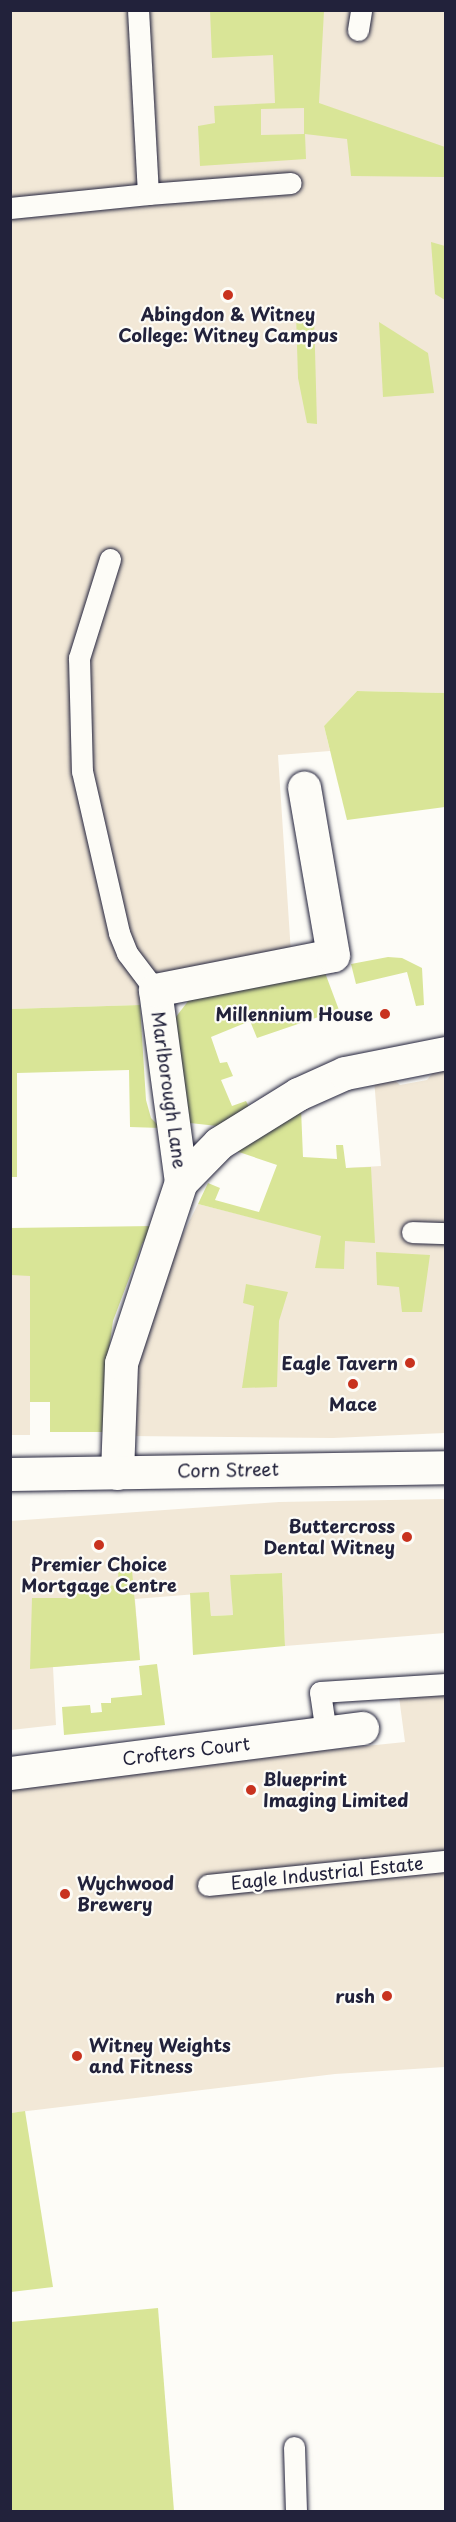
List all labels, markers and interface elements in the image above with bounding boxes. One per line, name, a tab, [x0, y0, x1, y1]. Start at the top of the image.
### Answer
marker: Abingdon & Witney College: Witney Campus	[221, 288, 235, 302]
place label: Abingdon & Witney College: Witney Campus	[118, 304, 338, 346]
place label: Millennium House	[215, 1003, 373, 1025]
marker: Millennium House	[378, 1007, 392, 1021]
street label: Marlborough Lane	[147, 1010, 191, 1170]
place label: Eagle Tavern	[280, 1352, 398, 1374]
marker: Eagle Tavern	[403, 1356, 417, 1370]
marker: Mace	[346, 1377, 360, 1391]
place label: Mace	[329, 1393, 377, 1415]
street label: Corn Street	[177, 1458, 279, 1482]
place label: Buttercross Dental Witney	[263, 1516, 395, 1558]
marker: Buttercross Dental Witney	[400, 1530, 414, 1544]
marker: Premier Choice Mortgage Centre	[92, 1538, 106, 1552]
place label: Premier Choice Mortgage Centre	[21, 1554, 177, 1596]
street label: Crofters Court	[121, 1733, 251, 1769]
place label: Blueprint Imaging Limited	[263, 1769, 409, 1812]
marker: Blueprint Imaging Limited	[244, 1783, 258, 1797]
street label: Eagle Industrial Estate	[229, 1852, 425, 1894]
place label: Wychwood Brewery	[77, 1873, 174, 1916]
marker: Wychwood Brewery	[58, 1887, 72, 1901]
place label: rush	[335, 1985, 375, 2007]
marker: rush	[380, 1989, 394, 2003]
place label: Witney Weights and Fitness	[89, 2035, 232, 2078]
marker: Witney Weights and Fitness	[70, 2049, 84, 2063]

